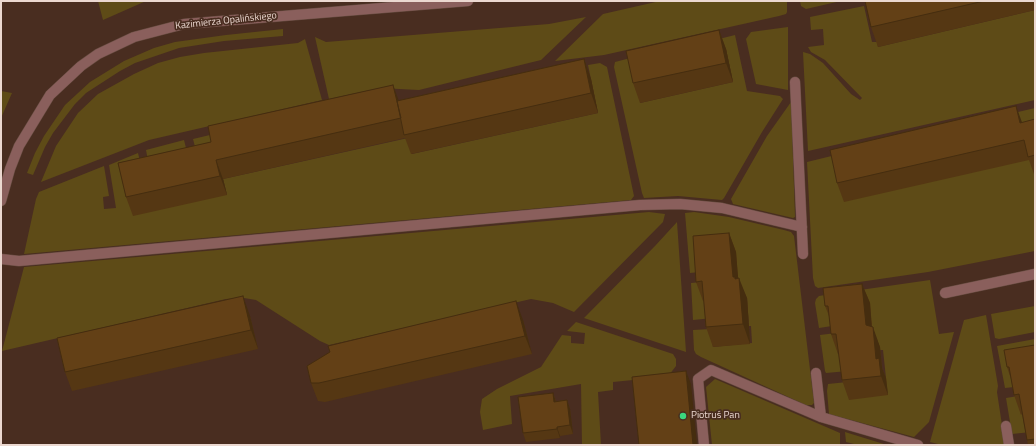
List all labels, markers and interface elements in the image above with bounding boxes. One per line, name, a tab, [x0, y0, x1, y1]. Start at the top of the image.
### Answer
street label: Kazimierza Opalińskiego	[175, 10, 277, 32]
place label: Piotruś Pan	[691, 410, 740, 422]
marker: Piotruś Pan	[678, 411, 688, 421]

